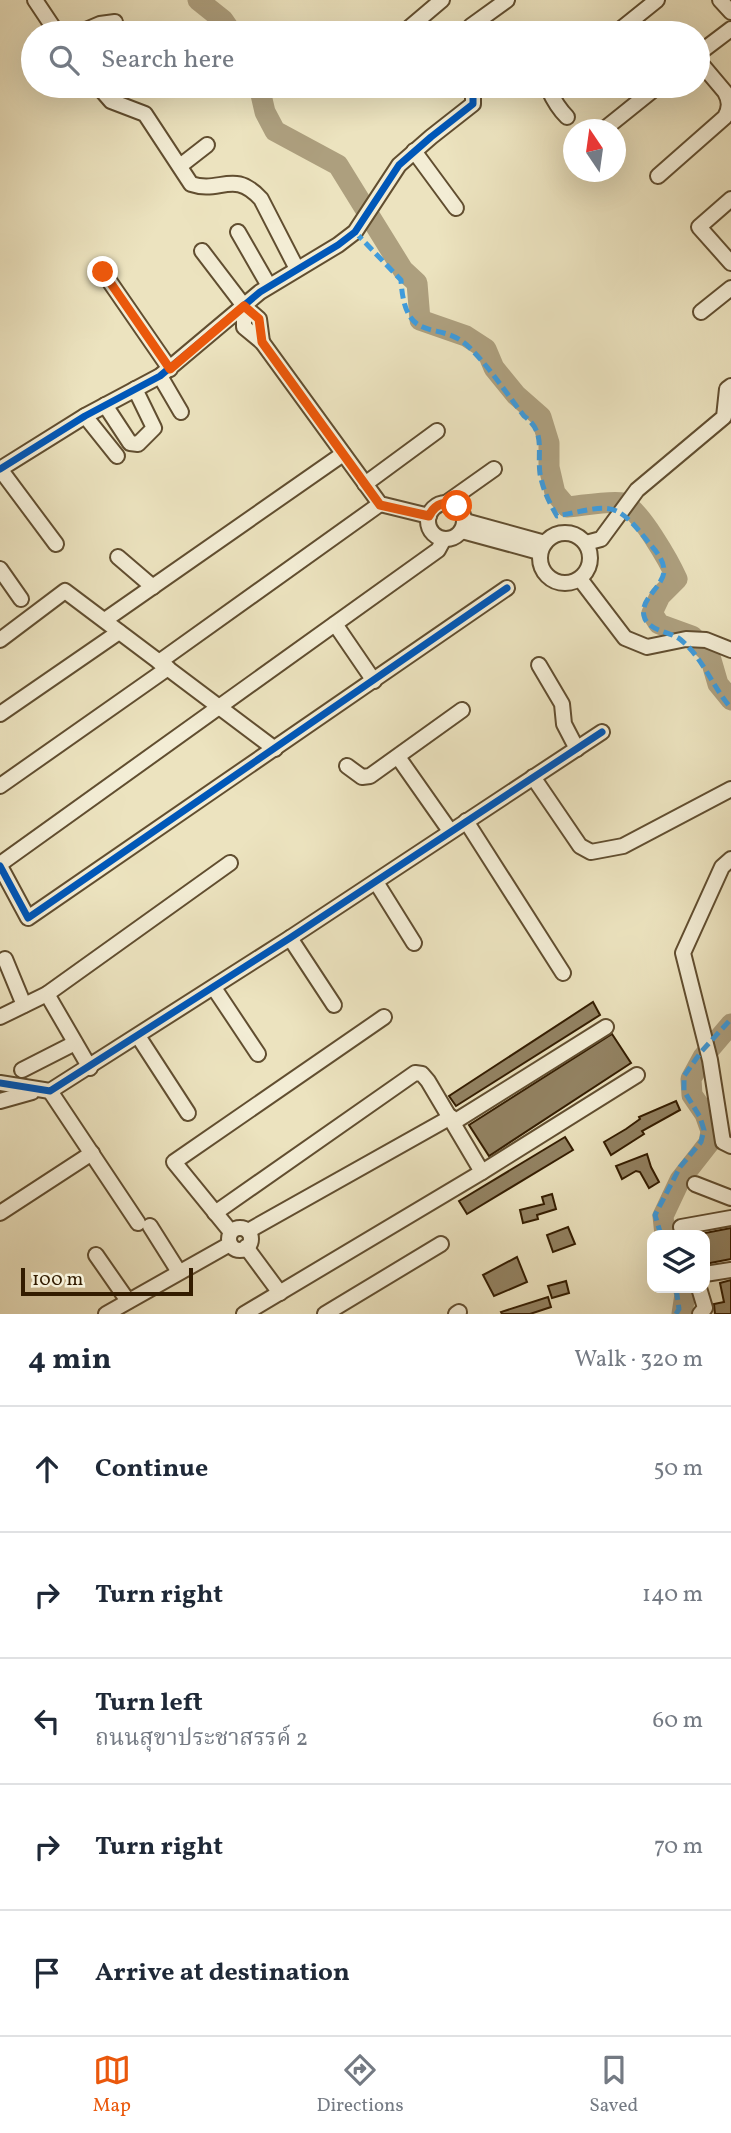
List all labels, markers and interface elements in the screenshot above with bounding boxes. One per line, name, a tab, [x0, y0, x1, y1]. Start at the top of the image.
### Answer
search box	[21, 21, 710, 98]
icon: search	[45, 41, 83, 79]
text: Search here	[101, 42, 234, 78]
north arrow	[563, 119, 626, 182]
route end	[87, 256, 118, 287]
route start	[441, 490, 472, 521]
map controls	[647, 1230, 710, 1293]
button: layers	[647, 1230, 710, 1293]
scale bar	[21, 1265, 192, 1297]
text: 100 m	[32, 1267, 83, 1293]
text: 4 min	[28, 1339, 112, 1381]
text: Walk · 320 m	[574, 1344, 703, 1376]
icon: ahead	[28, 1450, 66, 1488]
text: Continue	[95, 1451, 208, 1487]
text: 50 m	[654, 1453, 703, 1485]
icon: right	[28, 1576, 66, 1614]
text: Turn right	[95, 1577, 223, 1613]
text: 140 m	[642, 1579, 703, 1611]
text: Turn left	[95, 1685, 203, 1721]
icon: left	[28, 1702, 66, 1740]
text: 60 m	[653, 1705, 703, 1737]
text: ถนนสุขาประชาสรรค์ 2	[95, 1723, 308, 1755]
icon: right	[28, 1828, 66, 1866]
text: Turn right	[95, 1829, 223, 1865]
text: 70 m	[654, 1831, 703, 1863]
icon: arrive	[28, 1954, 66, 1992]
text: Arrive at destination	[95, 1955, 350, 1991]
tab: Map	[93, 2051, 131, 2119]
tab: Directions	[317, 2051, 404, 2119]
tab: Saved	[589, 2051, 638, 2119]

